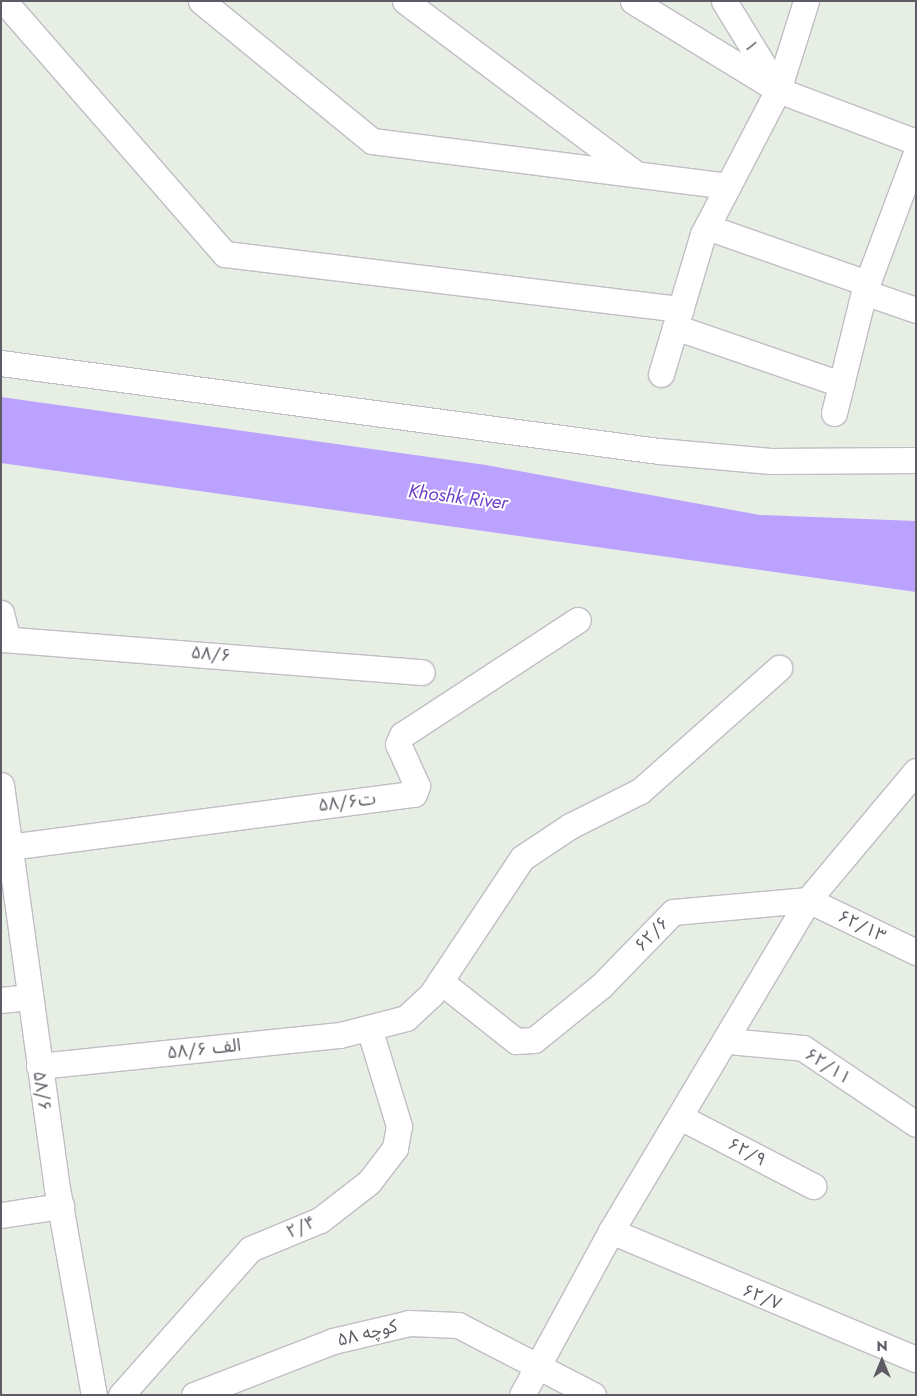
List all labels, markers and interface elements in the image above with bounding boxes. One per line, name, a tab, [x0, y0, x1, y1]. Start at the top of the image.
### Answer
street label: ۱	[739, 36, 763, 56]
water label: Khoshk River	[407, 480, 509, 514]
street label: ۵۸/۶	[190, 641, 232, 667]
street label: ۵۸/۶ت	[317, 788, 377, 816]
street label: ۶۲/۱۳	[835, 905, 889, 947]
street label: ۶۲/۶	[630, 912, 674, 956]
street label: ۵۸/۶ الف	[166, 1034, 242, 1064]
street label: ۶۲/۱۱	[801, 1043, 855, 1089]
street label: ۵۸/۶	[28, 1069, 56, 1113]
street label: ۶۲/۹	[724, 1133, 770, 1171]
street label: ۲/۴	[283, 1211, 319, 1243]
street label: ۶۲/۷	[739, 1279, 785, 1315]
street label: کوچه ۵۸	[335, 1315, 399, 1351]
north arrow	[857, 1336, 907, 1386]
text: N	[876, 1336, 888, 1356]

